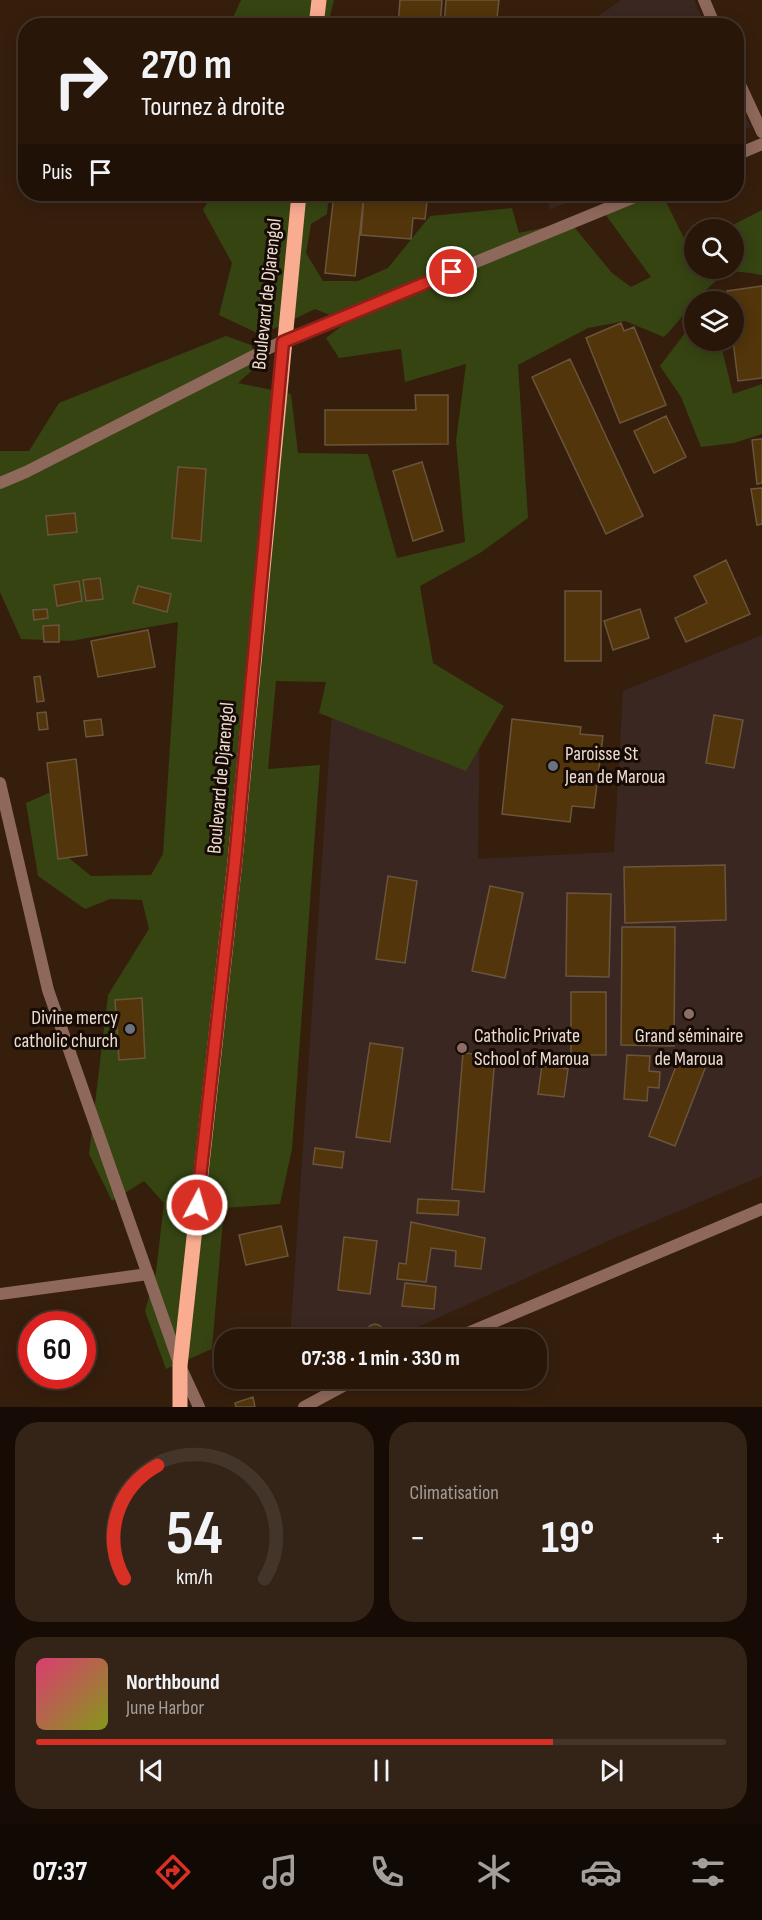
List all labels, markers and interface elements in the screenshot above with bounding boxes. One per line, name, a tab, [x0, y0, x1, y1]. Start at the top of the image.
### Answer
text: 270 m	[141, 40, 232, 91]
icon: right	[42, 42, 120, 120]
text: Tournez à droite	[141, 91, 285, 123]
icon: arrive	[84, 156, 117, 189]
text: Puis	[42, 159, 72, 186]
street label: Boulevard de Djarengol	[247, 217, 287, 371]
map controls	[684, 219, 744, 351]
button: search	[684, 219, 744, 279]
pin	[426, 246, 477, 297]
icon: arrive	[435, 255, 468, 288]
button: layers	[684, 291, 744, 351]
street label: Boulevard de Djarengol	[202, 701, 240, 855]
place label: Paroisse St Jean de Maroua	[564, 742, 666, 789]
marker: Paroisse St Jean de Maroua	[546, 759, 560, 773]
place label: Divine mercy catholic church	[14, 1006, 118, 1053]
marker: Grand séminaire de Maroua	[682, 1007, 696, 1021]
marker: Divine mercy catholic church	[123, 1022, 137, 1036]
place label: Catholic Private School of Maroua	[474, 1024, 589, 1071]
place label: Grand séminaire de Maroua	[635, 1024, 743, 1071]
marker: Catholic Private School of Maroua	[455, 1041, 469, 1055]
position arrow	[165, 1173, 229, 1237]
speed limit sign: 60	[18, 1311, 96, 1389]
text: 07:38 · 1 min · 330 m	[301, 1345, 460, 1372]
text: Climatisation	[410, 1481, 499, 1505]
text: 54	[166, 1497, 222, 1572]
text: 19°	[541, 1511, 594, 1566]
text: −	[410, 1518, 426, 1558]
text: +	[710, 1518, 726, 1558]
text: km/h	[176, 1565, 213, 1590]
text: Northbound	[126, 1669, 220, 1696]
text: June Harbor	[126, 1696, 204, 1720]
icon: previous	[135, 1754, 168, 1787]
icon: pause	[365, 1754, 398, 1787]
icon: next	[595, 1754, 628, 1787]
icon: directions	[152, 1851, 194, 1893]
icon: music	[259, 1851, 301, 1893]
icon: phone	[366, 1851, 408, 1893]
icon: climate	[473, 1851, 515, 1893]
icon: car	[580, 1851, 622, 1893]
icon: filters	[687, 1851, 729, 1893]
text: 07:37	[33, 1856, 87, 1888]

